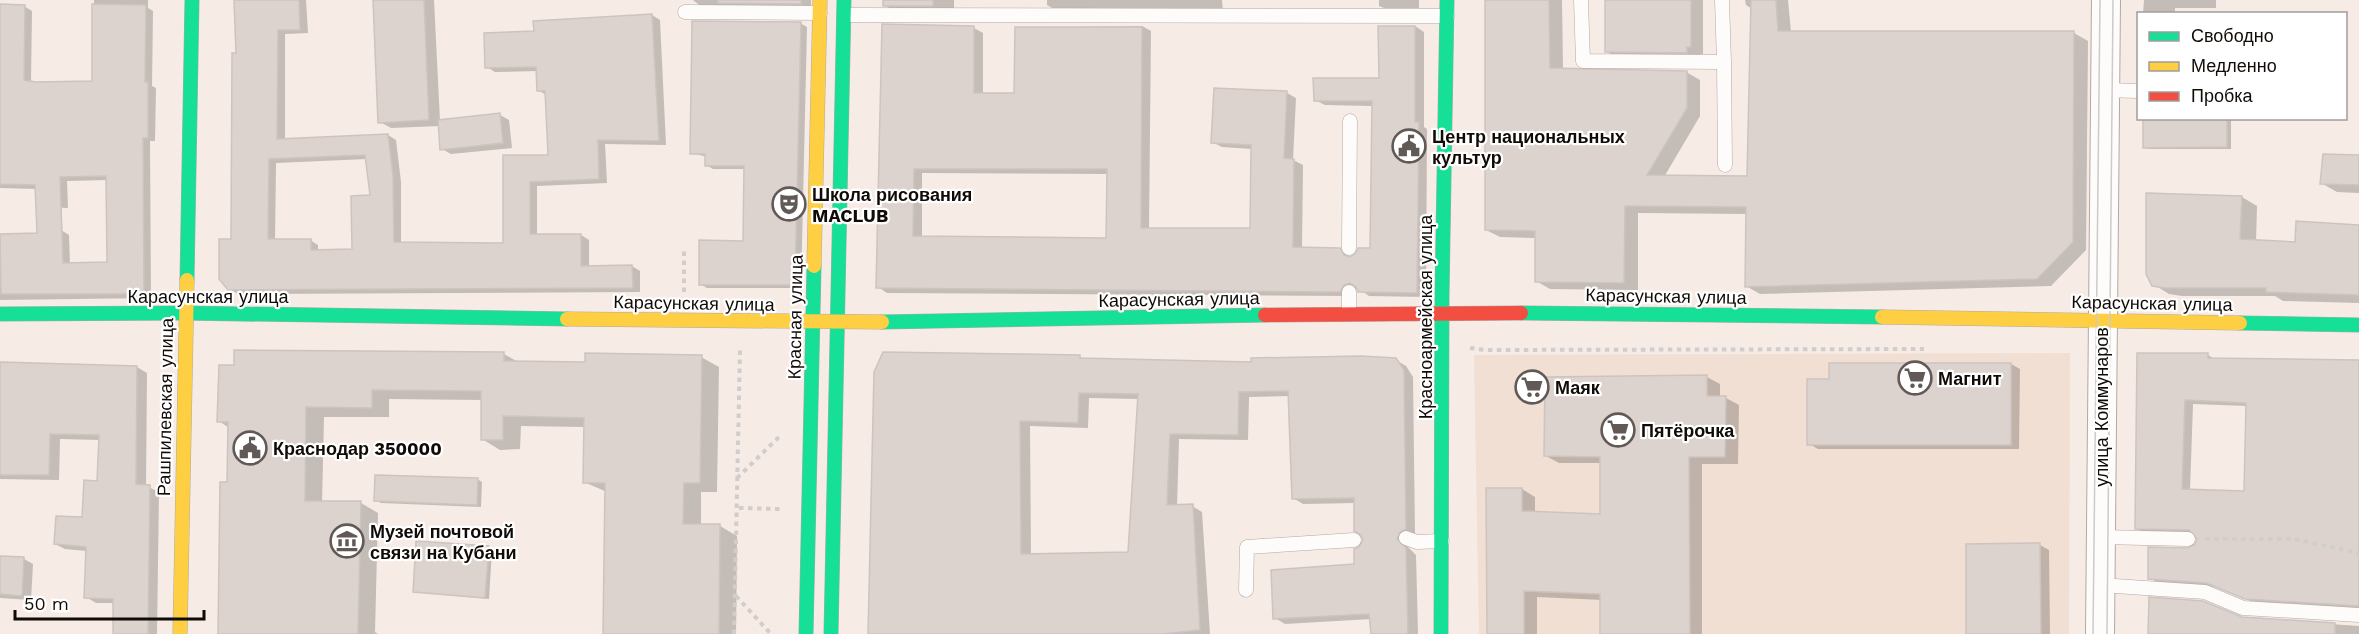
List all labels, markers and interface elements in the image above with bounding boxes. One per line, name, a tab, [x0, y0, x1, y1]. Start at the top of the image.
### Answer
legend	[2137, 12, 2347, 120]
text: Свободно	[2191, 25, 2274, 46]
text: Медленно	[2191, 55, 2277, 76]
text: Пробка	[2191, 85, 2254, 106]
place label: Центр национальных культур	[1432, 126, 1625, 168]
public building icon: Центр национальных культур	[1391, 128, 1427, 164]
place label: Школа рисования MACLUB	[812, 184, 972, 226]
theatre icon: Школа рисования MACLUB	[771, 186, 807, 222]
street label: Красноармейская улица	[1415, 214, 1436, 419]
street label: Красная улица	[783, 253, 807, 380]
street label: Карасунская улица	[1585, 284, 1748, 308]
street label: Карасунская улица	[127, 286, 290, 307]
street label: Карасунская улица	[1098, 287, 1261, 311]
street label: Карасунская улица	[613, 291, 776, 315]
street label: Карасунская улица	[2071, 291, 2234, 315]
street label: Рашпилевская улица	[153, 317, 177, 496]
street label: улица Коммунаров	[2091, 327, 2112, 487]
supermarket icon: Магнит	[1897, 360, 1933, 396]
place label: Магнит	[1938, 368, 2002, 389]
supermarket icon: Маяк	[1514, 369, 1550, 405]
place label: Маяк	[1555, 377, 1601, 398]
supermarket icon: Пятёрочка	[1600, 412, 1636, 448]
place label: Пятёрочка	[1641, 420, 1735, 441]
public building icon: Краснодар 350000	[232, 430, 268, 466]
place label: Краснодар 350000	[273, 438, 442, 459]
place label: Музей почтовой связи на Кубани	[370, 521, 517, 563]
museum icon: Музей почтовой связи на Кубани	[329, 523, 365, 559]
scale bar	[15, 583, 204, 621]
text: 50 m	[24, 593, 69, 614]

